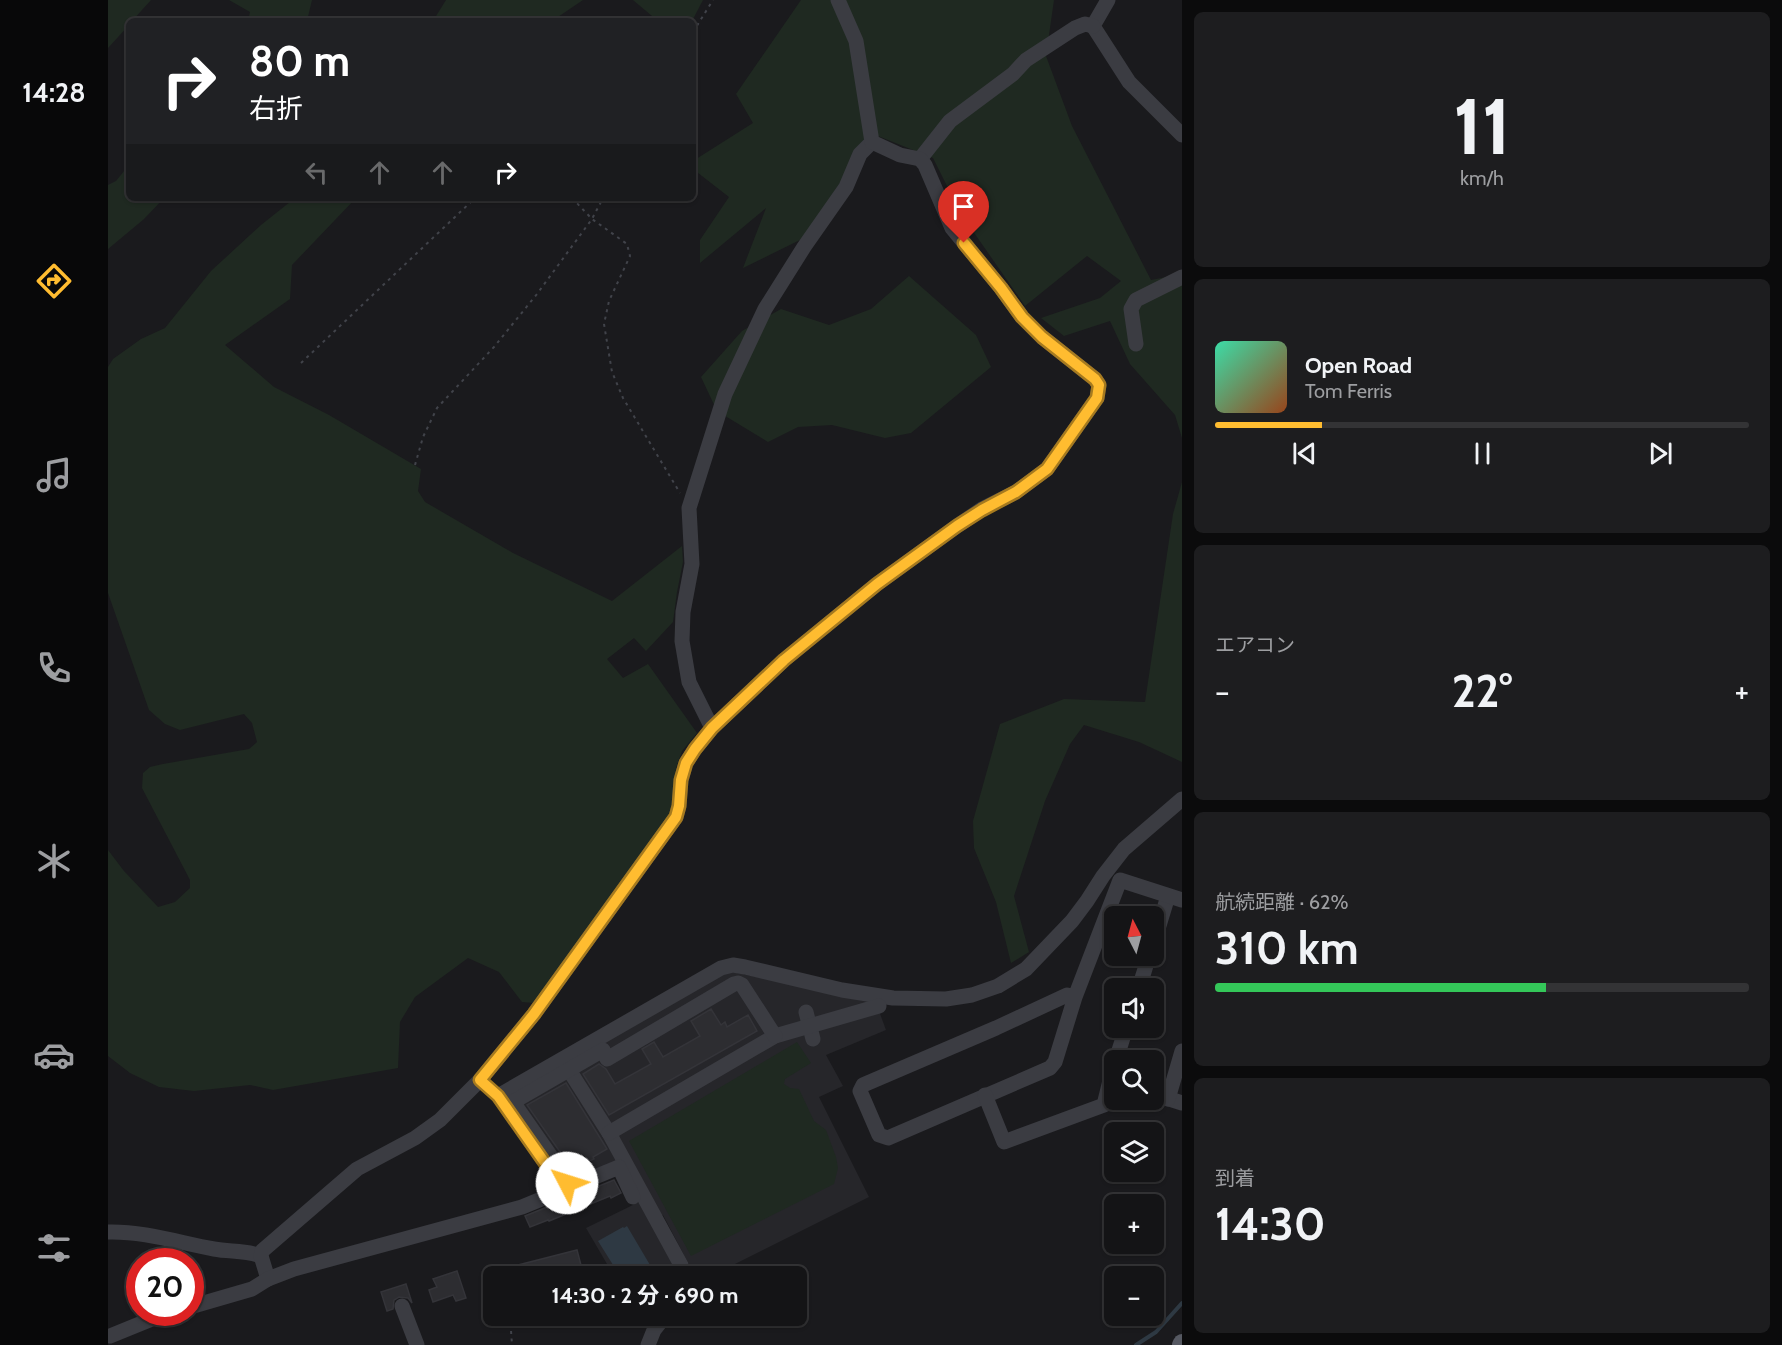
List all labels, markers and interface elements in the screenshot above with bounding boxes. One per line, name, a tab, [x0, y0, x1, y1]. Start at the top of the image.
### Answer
text: 80 m	[249, 35, 350, 87]
icon: right	[150, 42, 228, 120]
text: 14:28	[22, 76, 86, 109]
text: 11	[1453, 79, 1511, 174]
text: 右折	[249, 92, 303, 125]
icon: left	[300, 156, 333, 189]
icon: ahead	[363, 156, 396, 189]
icon: ahead	[426, 156, 459, 189]
icon: right	[489, 156, 522, 189]
text: km/h	[1460, 166, 1504, 190]
pin	[938, 181, 989, 243]
icon: arrive	[947, 190, 980, 223]
icon: directions	[33, 260, 75, 302]
text: Open Road	[1305, 352, 1412, 379]
text: Tom Ferris	[1305, 379, 1392, 403]
icon: previous	[1288, 437, 1321, 470]
icon: pause	[1466, 437, 1499, 470]
icon: next	[1644, 437, 1677, 470]
icon: music	[33, 454, 75, 496]
text: エアコン	[1215, 633, 1295, 657]
icon: phone	[33, 647, 75, 689]
text: 22°	[1452, 664, 1512, 718]
text: −	[1215, 671, 1230, 711]
text: +	[1734, 671, 1749, 711]
icon: climate	[33, 840, 75, 882]
text: 航続距離 · 62%	[1215, 890, 1349, 914]
north arrow	[1104, 906, 1164, 966]
map controls	[1104, 906, 1164, 1326]
text: 310 km	[1215, 921, 1359, 975]
button: sound	[1104, 978, 1164, 1038]
icon: car	[33, 1034, 75, 1076]
button: search	[1104, 1050, 1164, 1110]
button: layers	[1104, 1122, 1164, 1182]
position arrow	[535, 1151, 599, 1215]
text: 到着	[1215, 1166, 1255, 1190]
button: +	[1104, 1194, 1164, 1254]
text: 14:30	[1215, 1197, 1326, 1251]
icon: filters	[33, 1227, 75, 1269]
speed limit sign: 20	[126, 1248, 204, 1326]
button: −	[1104, 1266, 1164, 1326]
text: 14:30 · 2 分 · 690 m	[552, 1282, 738, 1309]

